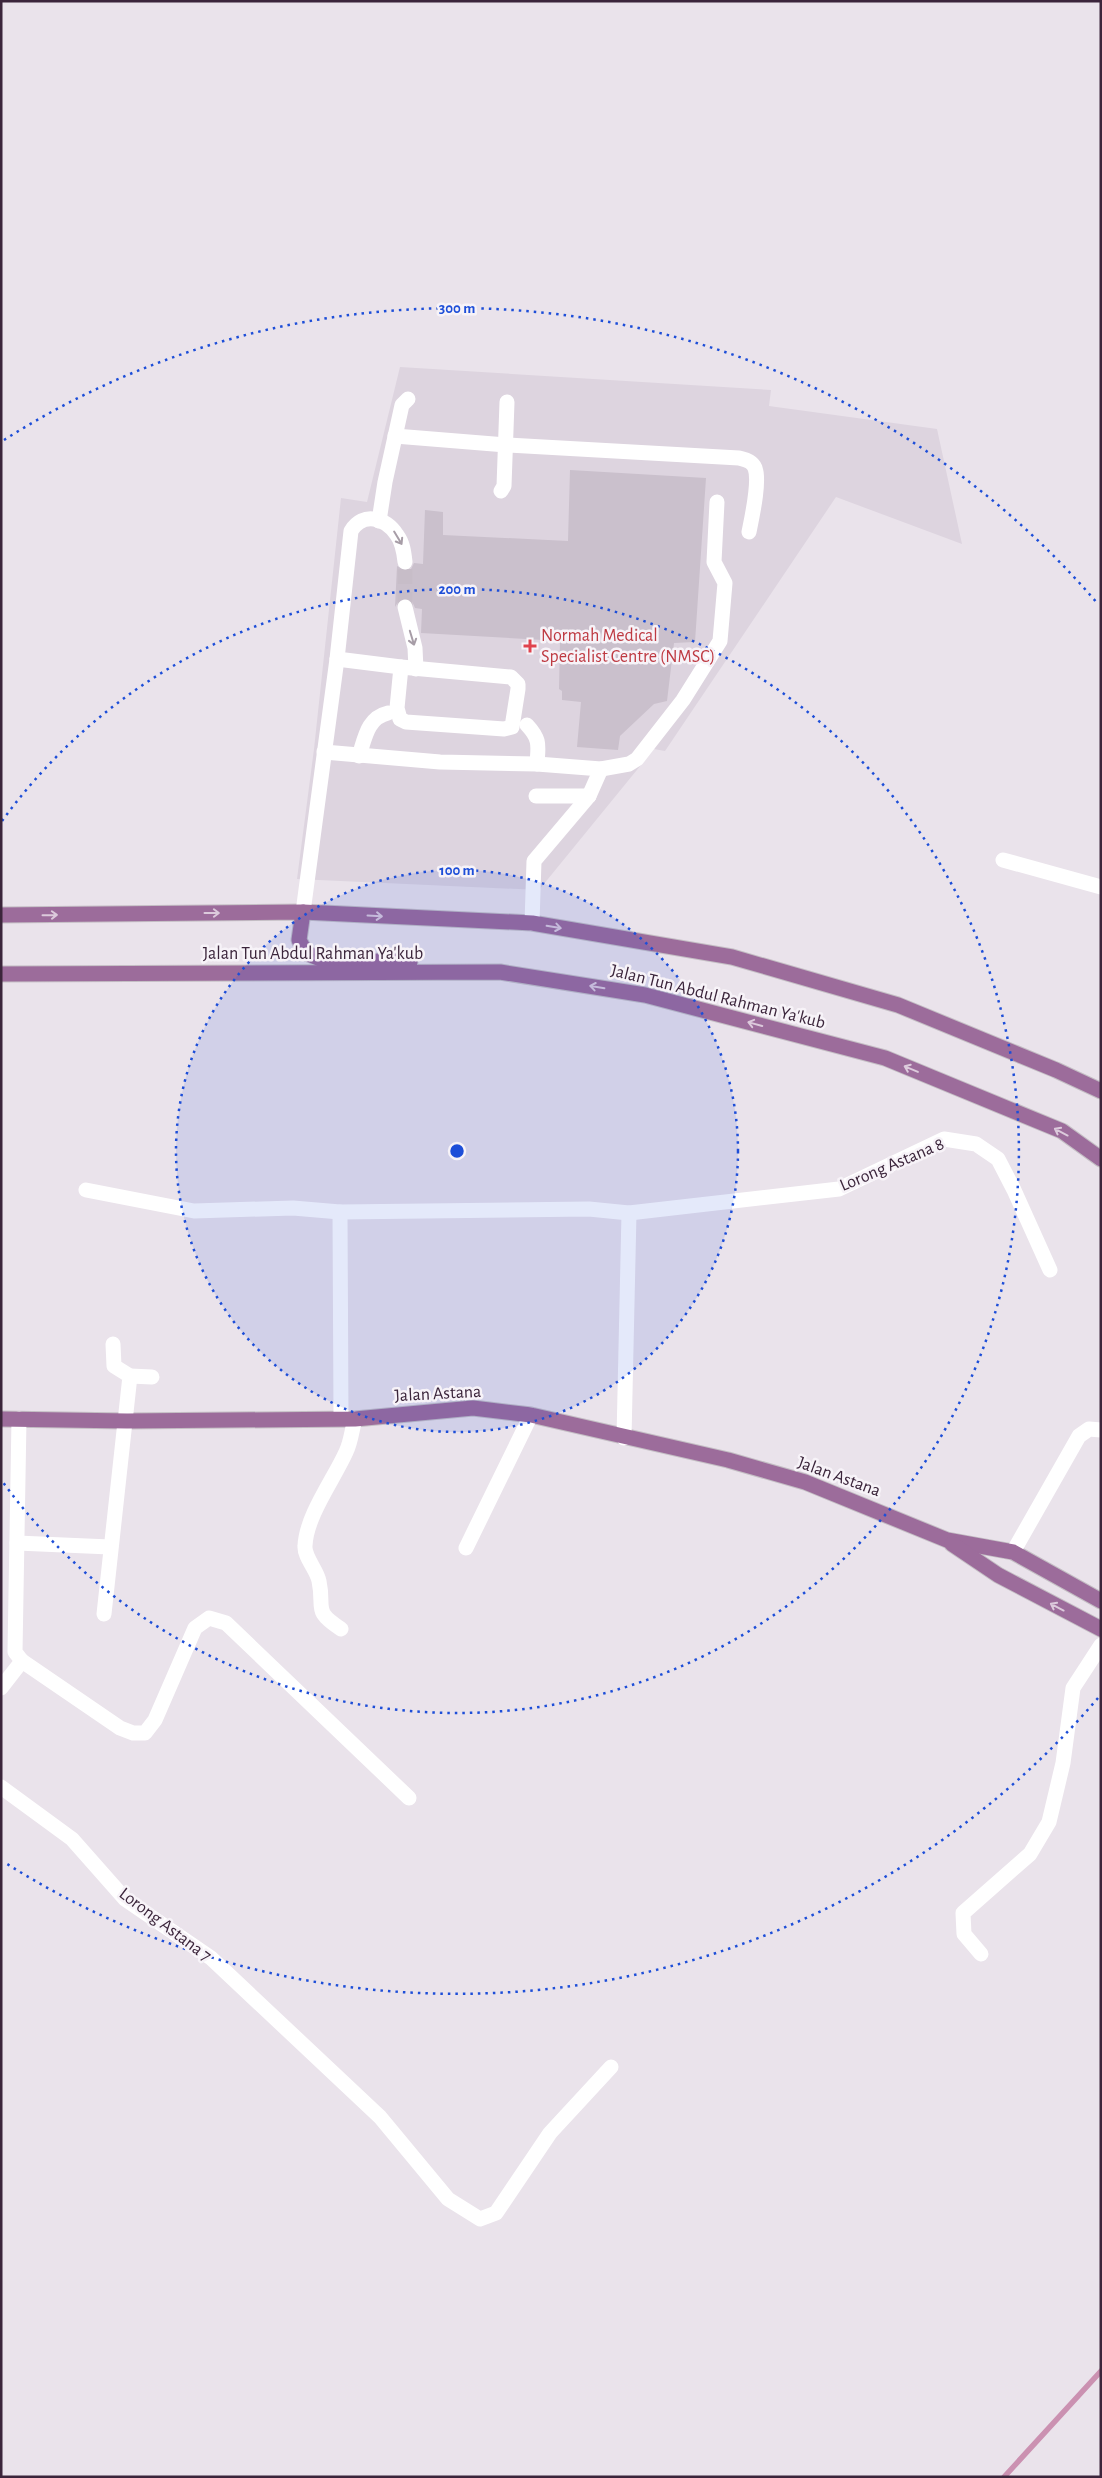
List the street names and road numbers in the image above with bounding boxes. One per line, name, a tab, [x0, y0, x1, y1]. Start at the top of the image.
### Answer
street label: Jalan Tun Abdul Rahman Ya'kub	[203, 945, 423, 963]
street label: Jalan Tun Abdul Rahman Ya'kub	[609, 962, 827, 1032]
street label: Lorong Astana 8	[837, 1135, 947, 1195]
street label: Jalan Astana	[394, 1383, 482, 1405]
street label: Jalan Astana	[795, 1454, 883, 1500]
street label: Lorong Astana 7	[115, 1885, 215, 1965]

